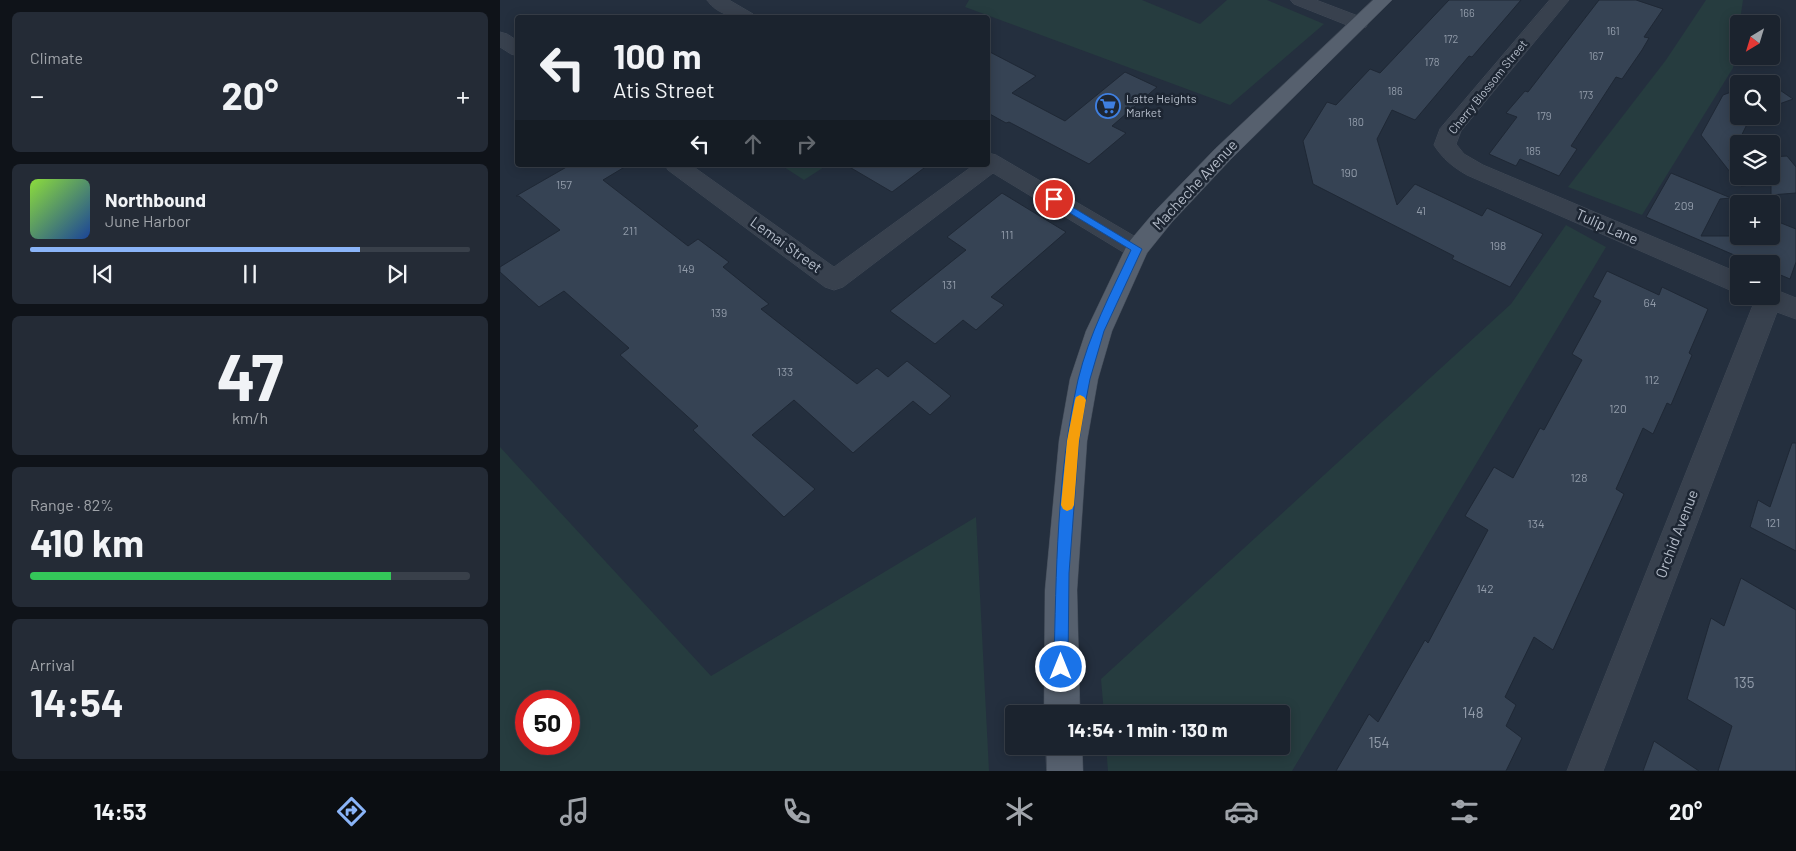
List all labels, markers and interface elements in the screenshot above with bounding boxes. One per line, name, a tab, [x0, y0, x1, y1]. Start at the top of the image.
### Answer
house number: 166	[1459, 6, 1475, 19]
north arrow	[1730, 15, 1780, 65]
map controls	[1730, 15, 1780, 305]
house number: 161	[1606, 24, 1620, 37]
house number: 172	[1444, 32, 1459, 45]
text: 100 m	[613, 34, 702, 76]
icon: left	[530, 35, 595, 100]
street label: Cherry Blossom Street	[1445, 37, 1529, 136]
text: Climate	[30, 48, 83, 67]
house number: 167	[1589, 49, 1603, 62]
house number: 178	[1425, 55, 1440, 68]
text: 20°	[221, 72, 279, 118]
button: search	[1730, 75, 1780, 125]
text: Atis Street	[613, 76, 715, 102]
text: −	[30, 78, 44, 112]
text: +	[456, 78, 470, 112]
house number: 186	[1387, 84, 1403, 97]
house number: 173	[1579, 88, 1593, 101]
place label: Latte Heights Market	[1126, 91, 1197, 119]
supermarket icon: Latte Heights Market	[1095, 93, 1121, 119]
house number: 179	[1537, 109, 1552, 122]
house number: 180	[1348, 115, 1364, 128]
icon: left	[686, 130, 714, 158]
icon: ahead	[739, 130, 767, 158]
icon: right	[792, 130, 820, 158]
button: layers	[1730, 135, 1780, 185]
street label: Macheche Avenue	[1148, 136, 1241, 233]
house number: 185	[1525, 144, 1541, 157]
house number: 190	[1340, 165, 1358, 179]
house number: 157	[556, 177, 572, 191]
pin	[1033, 178, 1075, 220]
icon: arrive	[1040, 185, 1068, 213]
text: Northbound	[105, 188, 206, 211]
button: +	[1730, 195, 1780, 245]
house number: 209	[1674, 198, 1694, 212]
house number: 41	[1416, 203, 1426, 217]
street label: Tulip Lane	[1573, 204, 1642, 248]
text: June Harbor	[105, 211, 191, 230]
street label: Lemai Street	[747, 212, 826, 276]
house number: 211	[623, 223, 637, 237]
house number: 111	[1001, 227, 1013, 241]
house number: 198	[1490, 238, 1506, 252]
button: −	[1730, 255, 1780, 305]
icon: previous	[89, 260, 117, 288]
icon: pause	[236, 260, 264, 288]
icon: next	[383, 260, 411, 288]
house number: 149	[677, 261, 695, 275]
house number: 131	[942, 277, 956, 291]
house number: 64	[1644, 295, 1656, 309]
house number: 139	[711, 305, 727, 319]
text: 47	[217, 336, 283, 414]
house number: 133	[777, 364, 793, 378]
house number: 112	[1645, 372, 1659, 386]
house number: 120	[1609, 401, 1627, 415]
text: km/h	[232, 408, 268, 427]
house number: 128	[1571, 470, 1587, 484]
street label: Orchid Avenue	[1651, 487, 1701, 580]
text: Range · 82%	[30, 495, 114, 514]
house number: 121	[1766, 515, 1780, 529]
house number: 134	[1528, 516, 1545, 530]
text: 410 km	[30, 519, 144, 565]
house number: 142	[1476, 581, 1494, 595]
position arrow	[1034, 640, 1086, 692]
text: Arrival	[30, 655, 75, 674]
house number: 135	[1734, 673, 1754, 691]
text: 14:54	[30, 679, 124, 725]
speed limit sign: 50	[515, 690, 580, 755]
house number: 148	[1462, 703, 1484, 721]
text: 14:54 · 1 min · 130 m	[1067, 718, 1228, 741]
house number: 154	[1368, 733, 1390, 751]
icon: directions	[334, 794, 369, 829]
icon: music	[557, 794, 592, 829]
icon: phone	[779, 794, 814, 829]
icon: climate	[1002, 794, 1037, 829]
icon: car	[1224, 794, 1259, 829]
icon: filters	[1447, 794, 1482, 829]
text: 14:53	[94, 798, 147, 824]
text: 20°	[1669, 798, 1702, 824]

